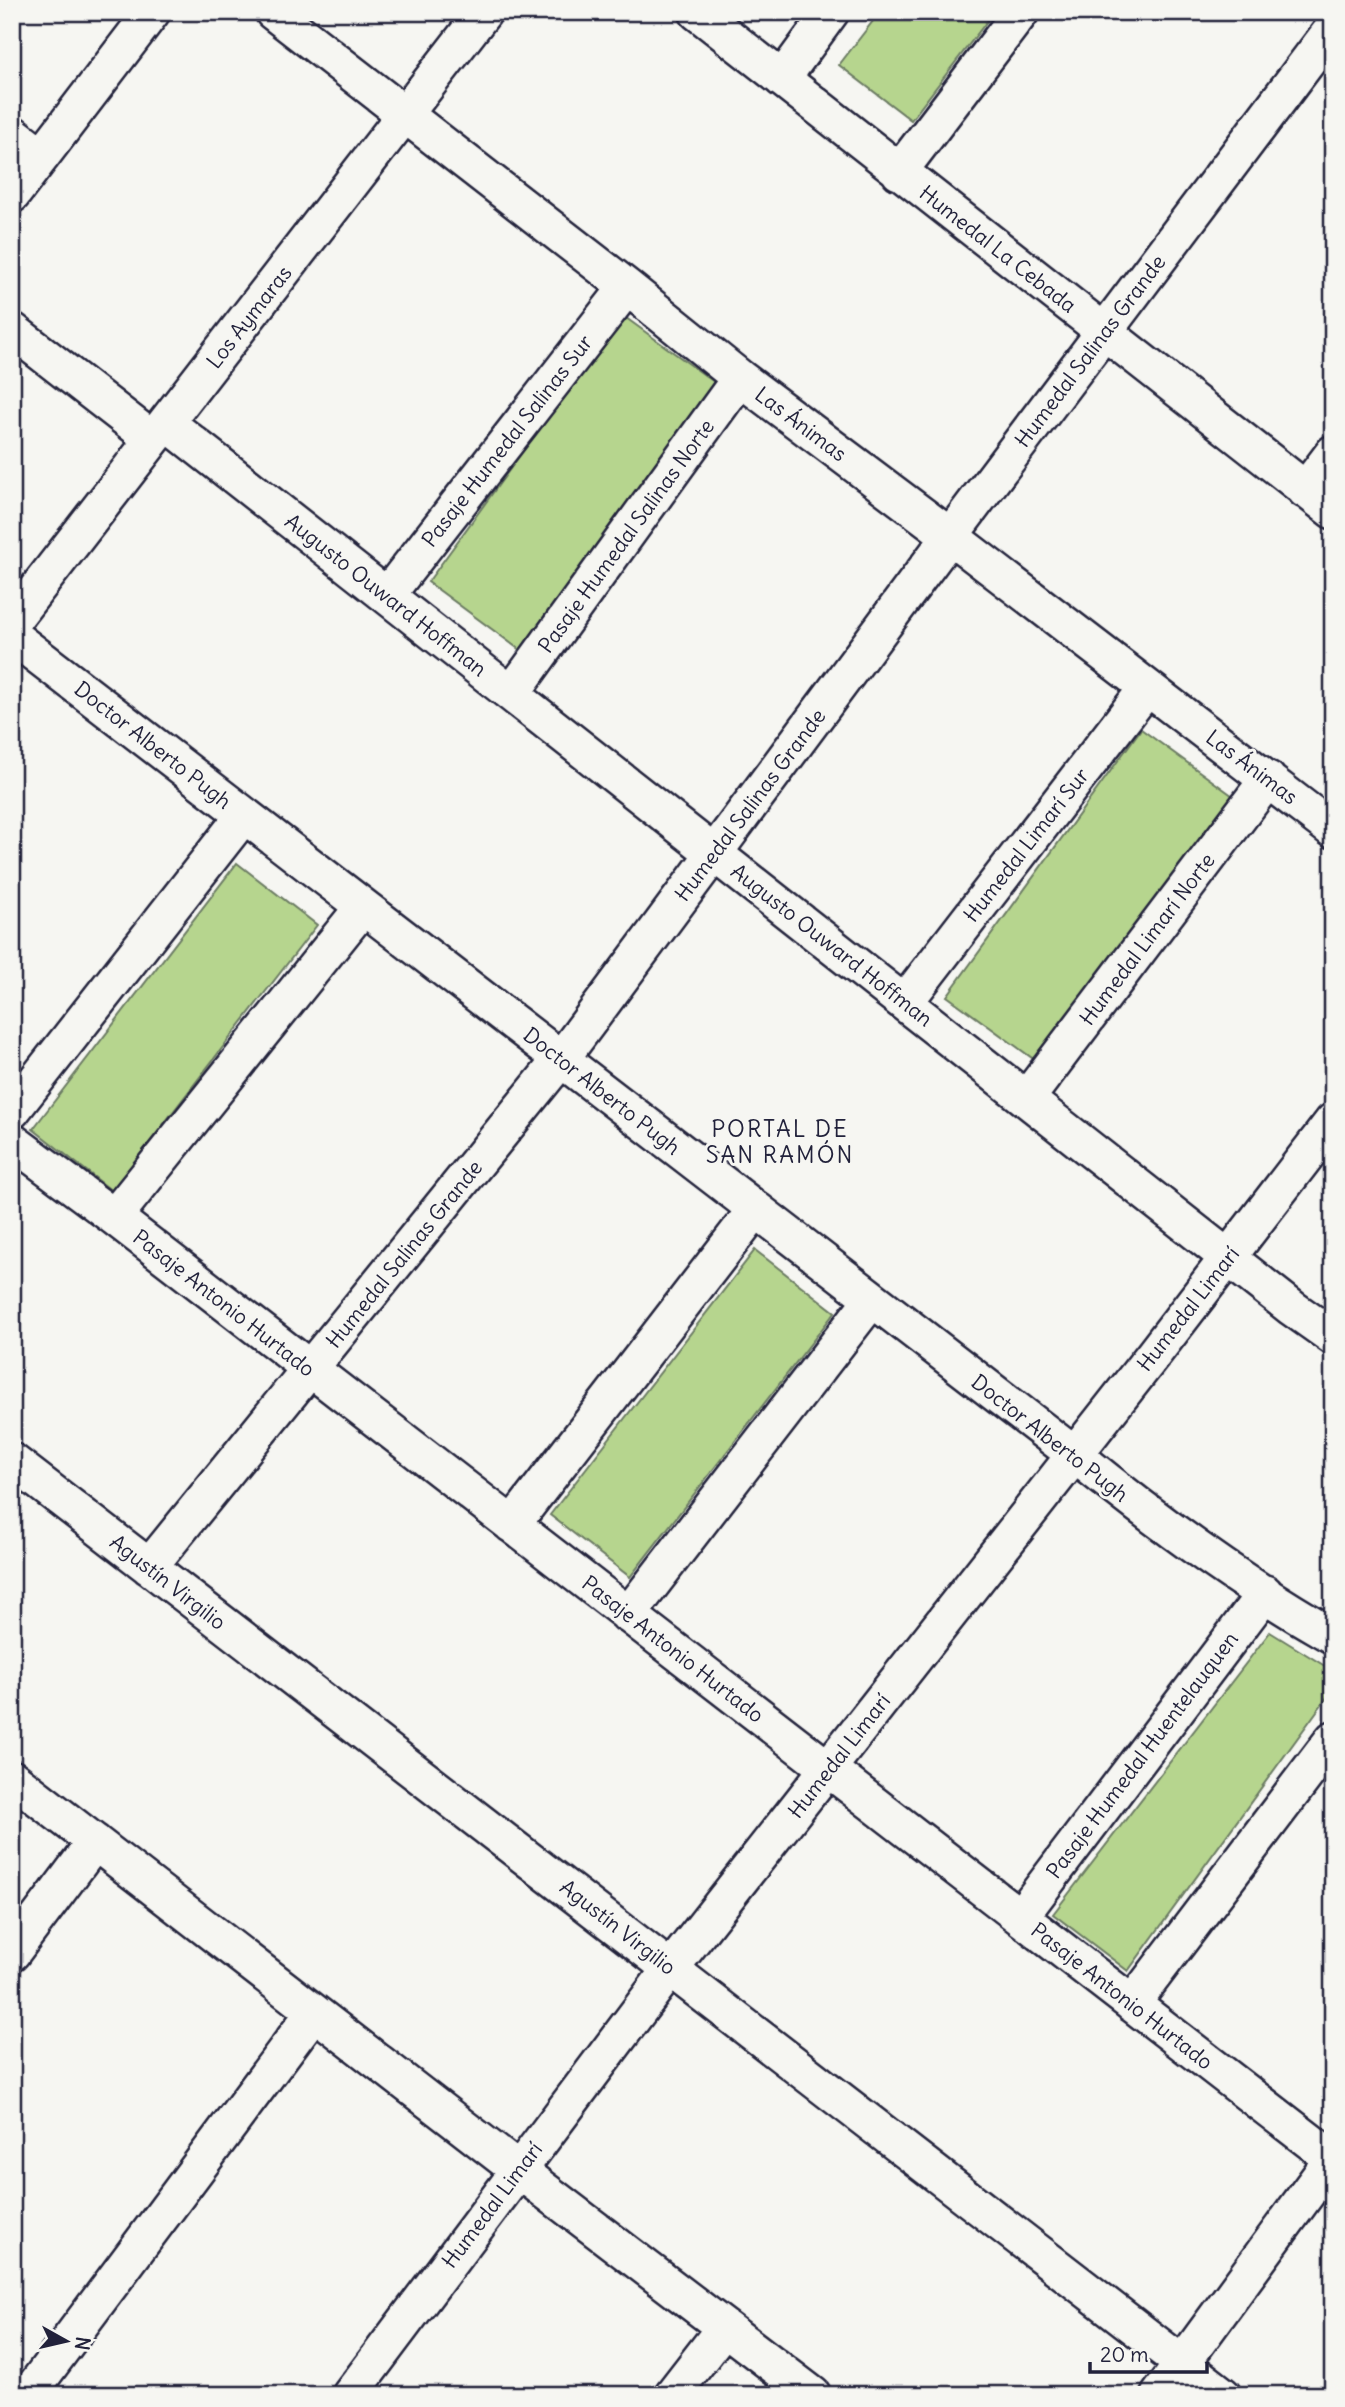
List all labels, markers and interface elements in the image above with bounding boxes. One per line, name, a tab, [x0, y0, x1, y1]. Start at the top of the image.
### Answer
street label: Humedal La Cebada	[914, 179, 1082, 319]
street label: Humedal Salinas Grande	[1009, 249, 1171, 453]
street label: Los Aymaras	[200, 260, 298, 374]
street label: Pasaje Humedal Salinas Sur	[416, 329, 599, 553]
street label: Las Ánimas	[750, 381, 852, 467]
street label: Pasaje Humedal Salinas Norte	[532, 414, 720, 658]
street label: Augusto Ouward Hoffman	[280, 508, 492, 682]
street label: Doctor Alberto Pugh	[69, 675, 237, 815]
street label: Humedal Salinas Grande	[669, 703, 831, 907]
street label: Las Ánimas	[1201, 724, 1303, 810]
street label: Humedal Limarí Sur	[957, 762, 1095, 928]
street label: Humedal Limarí Norte	[1073, 848, 1221, 1030]
street label: Augusto Ouward Hoffman	[726, 858, 938, 1032]
street label: Doctor Alberto Pugh	[518, 1021, 686, 1161]
district label: PORTAL DE SAN RAMÓN	[706, 1114, 854, 1169]
street label: Humedal Salinas Grande	[320, 1155, 488, 1353]
street label: Pasaje Antonio Hurtado	[128, 1223, 320, 1383]
street label: Humedal Limarí	[1131, 1241, 1245, 1377]
street label: Doctor Alberto Pugh	[966, 1368, 1134, 1508]
street label: Agustín Virgilio	[105, 1528, 231, 1636]
street label: Pasaje Antonio Hurtado	[577, 1569, 769, 1729]
street label: Pasaje Humedal Huentelauquen	[1040, 1626, 1244, 1884]
street label: Humedal Limarí	[782, 1688, 896, 1824]
street label: Agustín Virgilio	[555, 1873, 681, 1981]
street label: Pasaje Antonio Hurtado	[1026, 1916, 1218, 2076]
street label: Humedal Limarí	[436, 2136, 548, 2273]
north arrow	[32, 2306, 102, 2376]
scale bar	[1090, 2330, 1207, 2374]
text: N	[70, 2335, 96, 2352]
text: 20 m	[1100, 2341, 1149, 2368]

